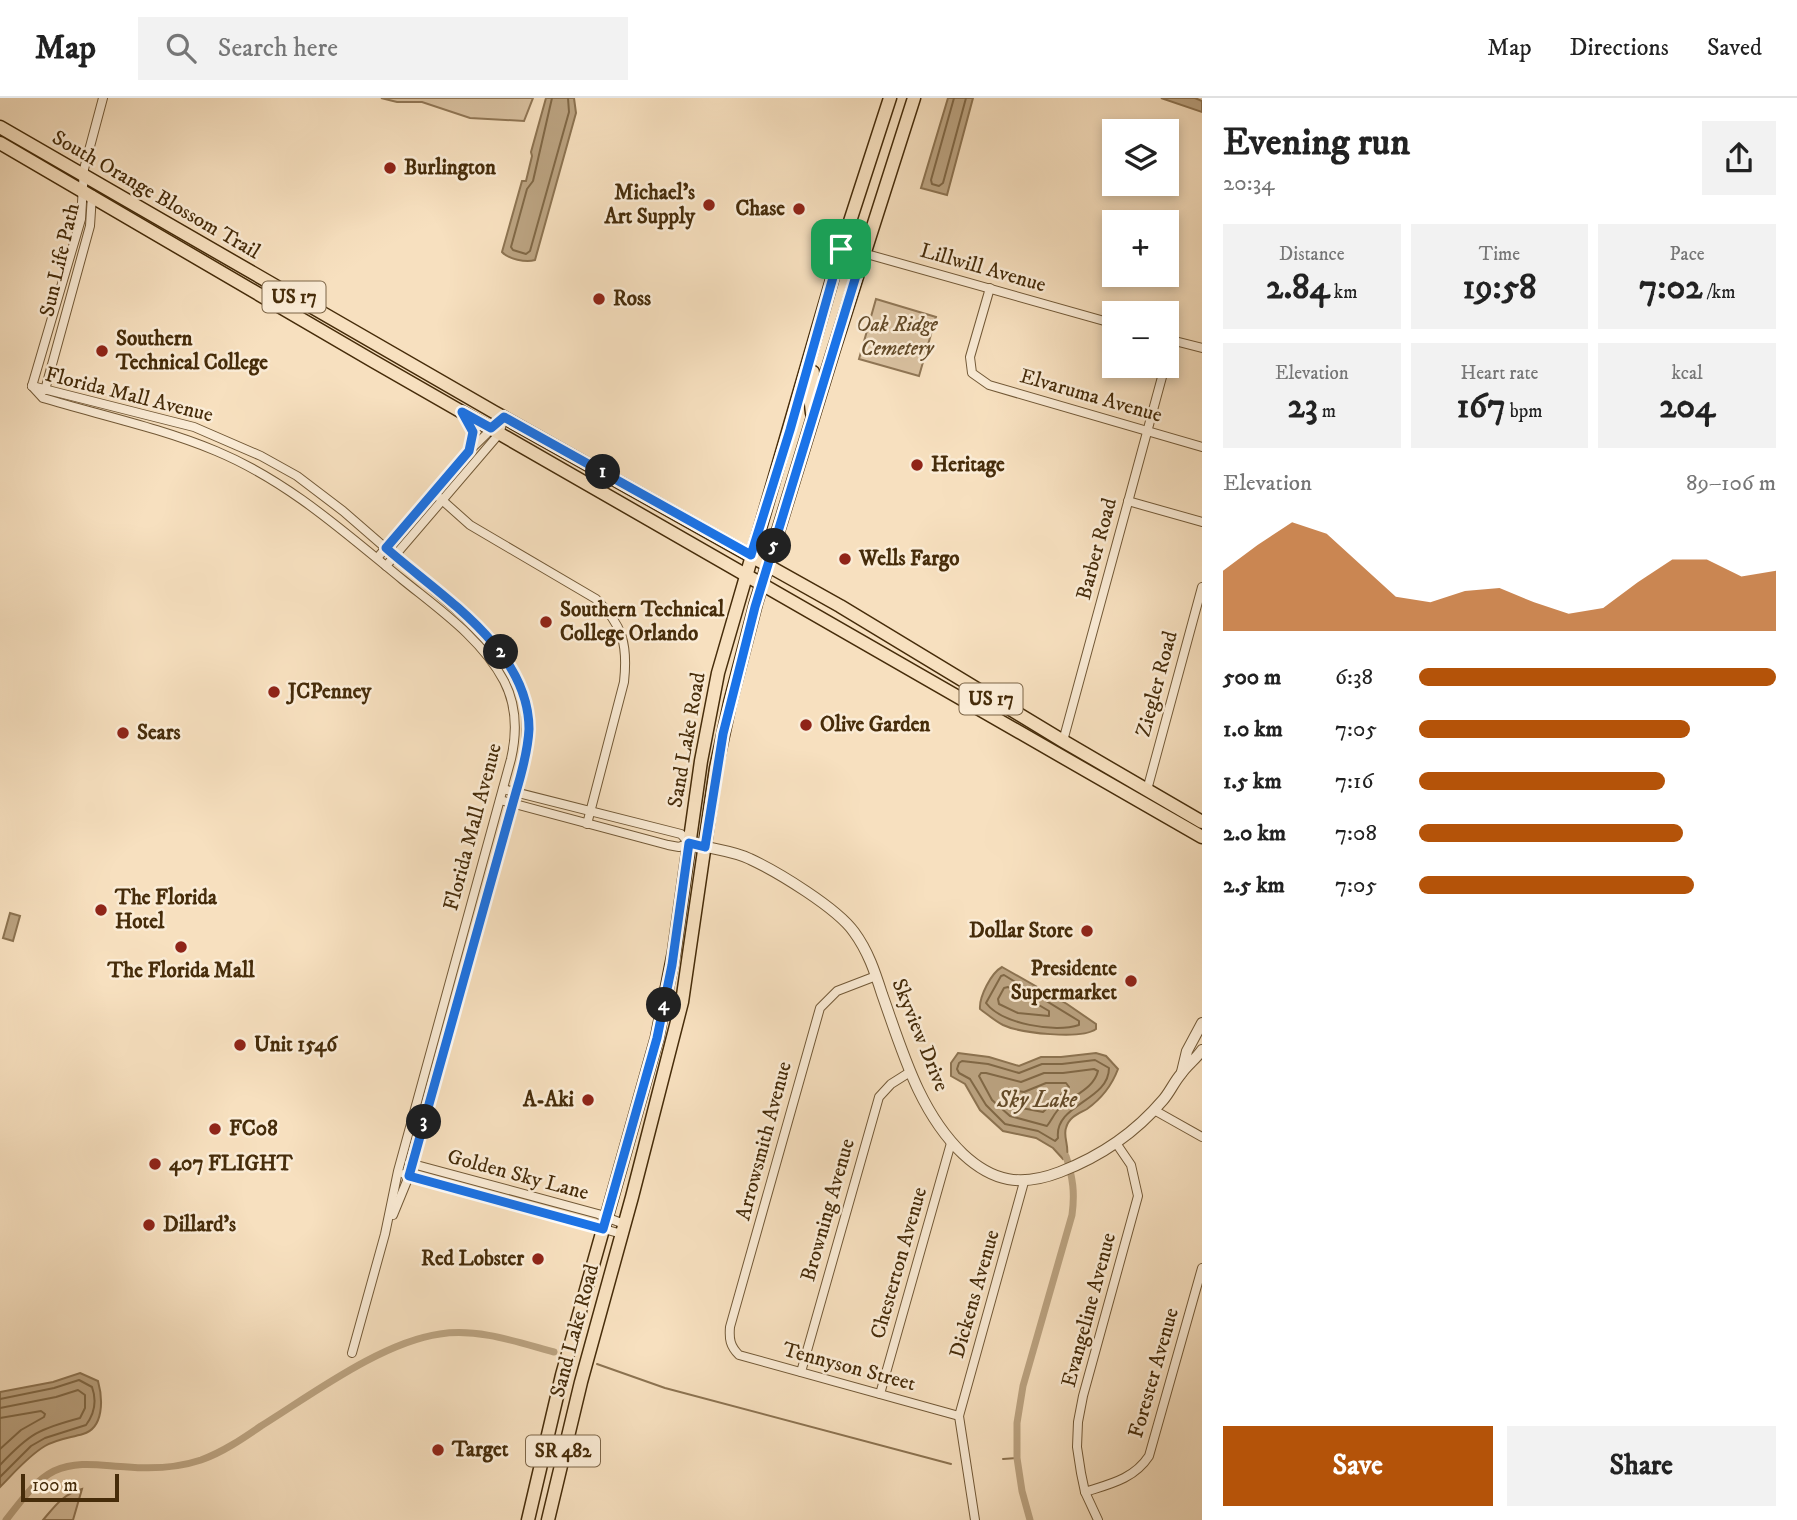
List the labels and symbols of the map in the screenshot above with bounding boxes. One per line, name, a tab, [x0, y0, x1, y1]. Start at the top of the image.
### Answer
street label: South Orange Blossom Trail	[47, 125, 265, 266]
place label: Burlington	[404, 155, 497, 181]
marker: Burlington	[382, 160, 398, 176]
place label: Michael's Art Supply	[603, 180, 696, 230]
place label: Chase	[735, 196, 785, 222]
marker: Michael's Art Supply	[701, 197, 717, 213]
street label: Sun Life Path	[34, 201, 86, 319]
marker: Chase	[791, 201, 807, 217]
pin	[811, 219, 871, 279]
street label: Lillwill Avenue	[917, 238, 1049, 298]
road number: US 17	[262, 281, 326, 312]
place label: Ross	[613, 286, 651, 312]
marker: Ross	[591, 291, 607, 307]
park label: Oak Ridge Cemetery	[856, 312, 939, 362]
place label: Southern Technical College	[115, 326, 268, 376]
marker: Southern Technical College	[94, 343, 110, 359]
street label: Florida Mall Avenue	[42, 362, 216, 429]
street label: Elvaruma Avenue	[1017, 363, 1165, 429]
place label: Heritage	[931, 452, 1005, 478]
pin: 1	[586, 454, 620, 490]
marker: Heritage	[909, 457, 925, 473]
street label: Barber Road	[1071, 495, 1123, 603]
pin: 5	[756, 528, 792, 564]
place label: Wells Fargo	[858, 546, 959, 572]
marker: Wells Fargo	[837, 551, 853, 567]
place label: Southern Technical College Orlando	[560, 597, 725, 647]
marker: Southern Technical College Orlando	[538, 614, 554, 630]
street label: Ziegler Road	[1130, 628, 1184, 740]
pin: 2	[484, 634, 518, 670]
street label: Sand Lake Road	[662, 670, 712, 810]
place label: JCPenney	[286, 679, 372, 705]
marker: JCPenney	[266, 684, 282, 700]
road number: US 17	[960, 684, 1023, 714]
place label: Olive Garden	[820, 712, 931, 738]
marker: Olive Garden	[798, 717, 814, 733]
place label: Sears	[137, 720, 180, 746]
marker: Sears	[115, 725, 131, 741]
street label: Florida Mall Avenue	[438, 740, 508, 914]
place label: The Florida Hotel	[114, 885, 218, 935]
marker: The Florida Hotel	[93, 902, 109, 918]
place label: Dollar Store	[969, 918, 1073, 944]
marker: Dollar Store	[1079, 923, 1095, 939]
marker: The Florida Mall	[173, 939, 189, 955]
place label: Presidente Supermarket	[1011, 956, 1117, 1006]
place label: The Florida Mall	[106, 958, 255, 984]
marker: Presidente Supermarket	[1123, 973, 1139, 989]
street label: Skyview Drive	[886, 975, 955, 1095]
pin: 4	[646, 988, 682, 1023]
place label: Unit 1546	[254, 1032, 338, 1058]
marker: Unit 1546	[232, 1037, 248, 1053]
street label: Arrowsmith Avenue	[730, 1058, 798, 1223]
water label: Sky Lake	[996, 1086, 1078, 1115]
place label: A-Aki	[522, 1087, 575, 1113]
marker: A-Aki	[580, 1092, 596, 1108]
pin: 3	[406, 1104, 442, 1140]
place label: FC08	[229, 1116, 278, 1142]
marker: FC08	[207, 1121, 223, 1137]
street label: Browning Avenue	[795, 1135, 861, 1284]
street label: Golden Sky Lane	[444, 1144, 592, 1206]
place label: 407 FLIGHT	[169, 1151, 294, 1177]
marker: 407 FLIGHT	[147, 1156, 163, 1172]
street label: Chesterton Avenue	[865, 1184, 933, 1342]
place label: Dillard's	[163, 1212, 236, 1238]
marker: Dillard's	[141, 1217, 157, 1233]
street label: Dickens Avenue	[944, 1227, 1006, 1361]
street label: Evangeline Avenue	[1056, 1230, 1122, 1390]
place label: Red Lobster	[421, 1246, 525, 1272]
marker: Red Lobster	[530, 1251, 546, 1267]
street label: Sand Lake Road	[545, 1261, 605, 1400]
street label: Forester Avenue	[1123, 1305, 1185, 1441]
street label: Tennyson Street	[780, 1337, 919, 1397]
road number: SR 482	[526, 1436, 600, 1466]
place label: Target	[451, 1437, 509, 1463]
marker: Target	[430, 1442, 446, 1458]
scale bar	[21, 1471, 119, 1503]

